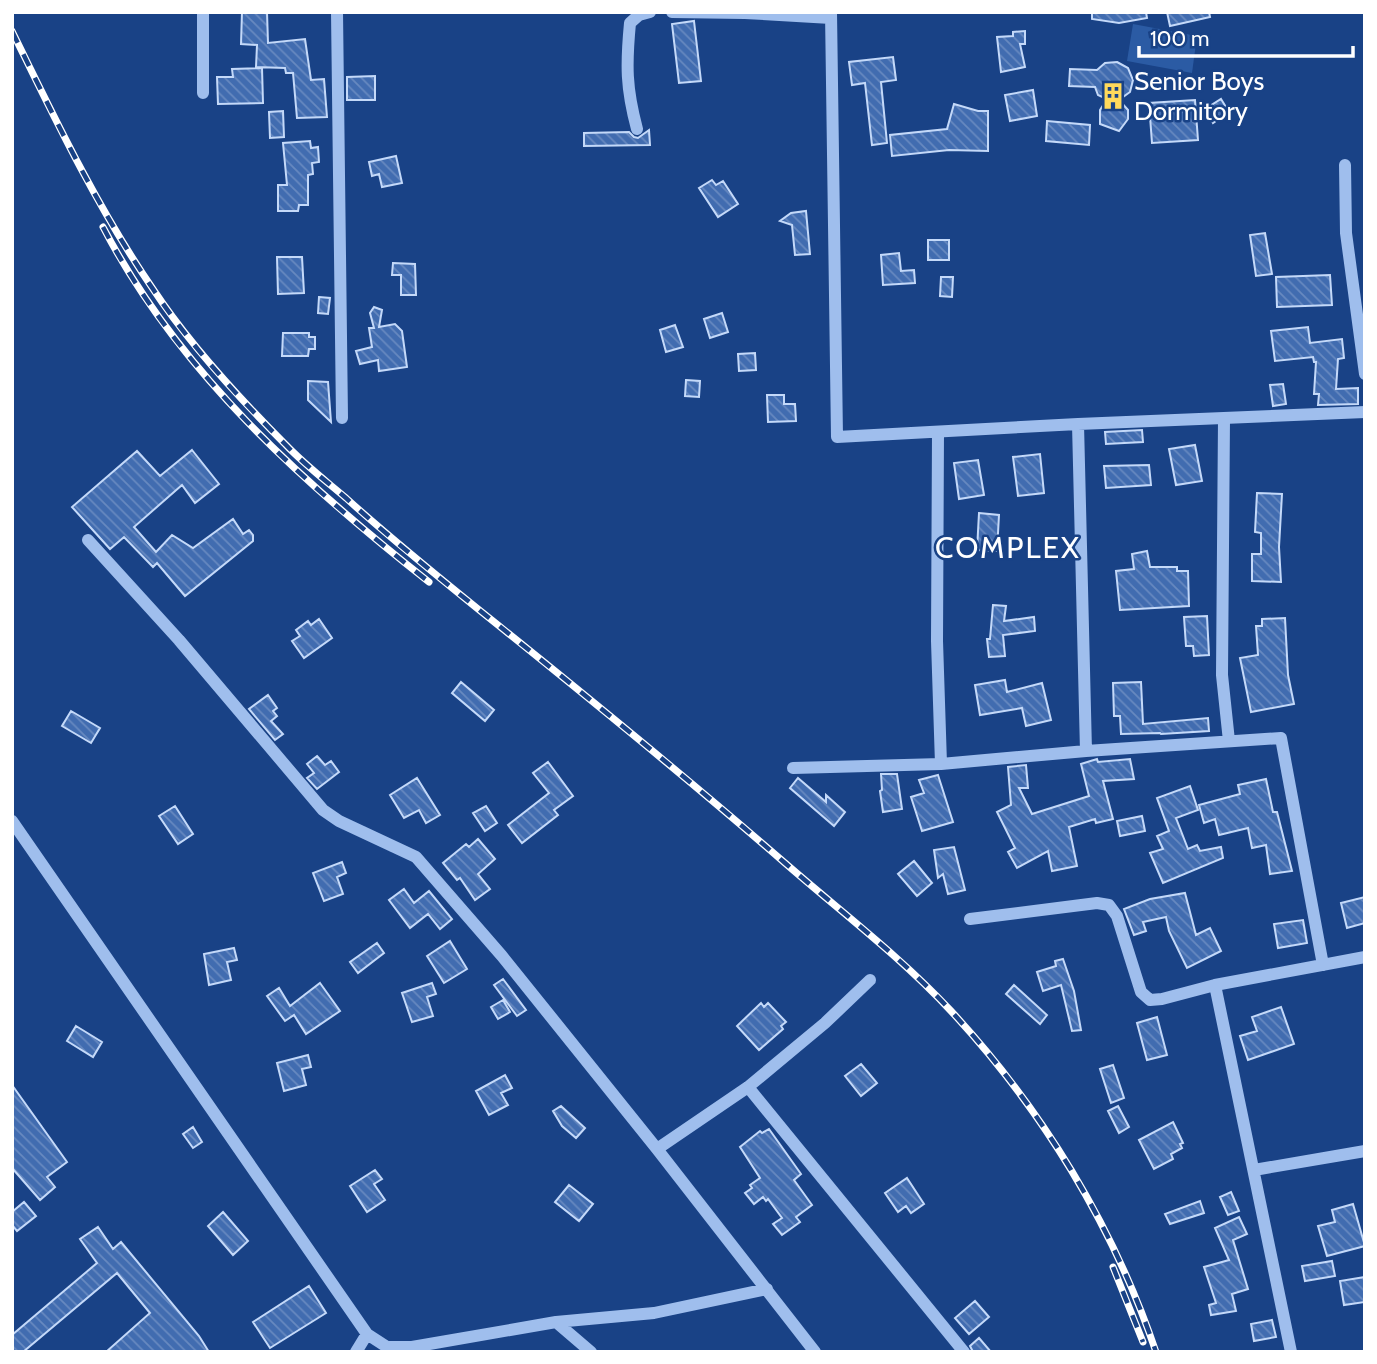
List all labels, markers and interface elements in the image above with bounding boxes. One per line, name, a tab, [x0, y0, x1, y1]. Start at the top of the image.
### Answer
scale bar	[1139, 14, 1352, 58]
text: 100 m	[1150, 26, 1209, 51]
place label: Senior Boys Dormitory	[1134, 65, 1264, 127]
building icon: Senior Boys Dormitory	[1098, 81, 1128, 111]
district label: COMPLEX	[935, 529, 1081, 566]

